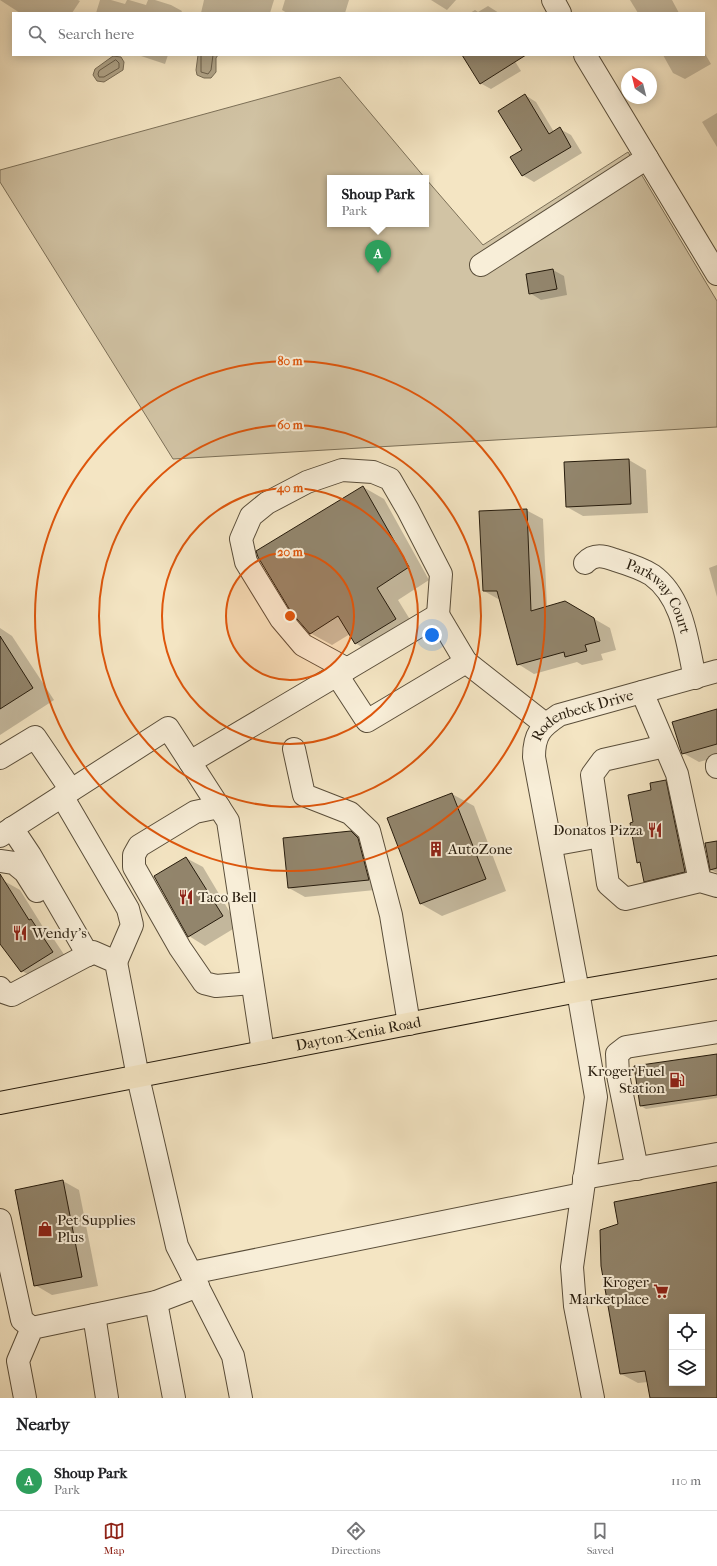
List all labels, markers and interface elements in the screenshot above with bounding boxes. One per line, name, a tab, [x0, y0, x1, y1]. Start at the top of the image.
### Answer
search box	[12, 12, 705, 56]
icon: search	[26, 23, 48, 45]
text: Search here	[58, 25, 134, 43]
north arrow	[621, 68, 657, 104]
popup	[327, 175, 429, 227]
text: Shoup Park	[341, 185, 415, 203]
text: Park	[341, 203, 367, 218]
pin: A	[365, 240, 391, 273]
text: 80 m	[277, 354, 304, 368]
text: 60 m	[277, 418, 304, 432]
text: 40 m	[276, 481, 304, 496]
text: 20 m	[277, 545, 304, 559]
street label: Parkway Court	[624, 555, 695, 636]
centre of rings	[283, 609, 297, 623]
your location	[422, 625, 442, 645]
street label: Rodenbeck Drive	[527, 686, 636, 744]
place label: Donatos Pizza	[553, 821, 644, 839]
restaurant icon: Donatos Pizza	[646, 821, 664, 839]
building icon: AutoZone	[427, 840, 445, 858]
place label: AutoZone	[447, 840, 513, 858]
restaurant icon: Taco Bell	[177, 888, 195, 906]
place label: Taco Bell	[198, 888, 257, 906]
restaurant icon: Wendy's	[11, 924, 29, 942]
place label: Wendy's	[31, 924, 87, 942]
street label: Dayton-Xenia Road	[294, 1012, 423, 1054]
place label: Kroger Fuel Station	[587, 1062, 665, 1097]
fuel station icon: Kroger Fuel Station	[668, 1071, 686, 1089]
place label: Pet Supplies Plus	[57, 1211, 136, 1246]
shop icon: Pet Supplies Plus	[36, 1220, 54, 1238]
place label: Kroger Marketplace	[569, 1273, 650, 1308]
supermarket icon: Kroger Marketplace	[652, 1282, 670, 1300]
map controls	[669, 1314, 705, 1386]
button: locate	[669, 1314, 705, 1350]
button: layers	[669, 1350, 705, 1386]
text: Nearby	[16, 1414, 70, 1434]
text: Shoup Park	[54, 1464, 127, 1482]
text: A	[25, 1473, 33, 1488]
text: 110 m	[671, 1473, 701, 1488]
text: Park	[54, 1482, 80, 1497]
tab: Map	[103, 1520, 125, 1557]
tab: Directions	[331, 1520, 381, 1557]
tab: Saved	[587, 1520, 614, 1557]

